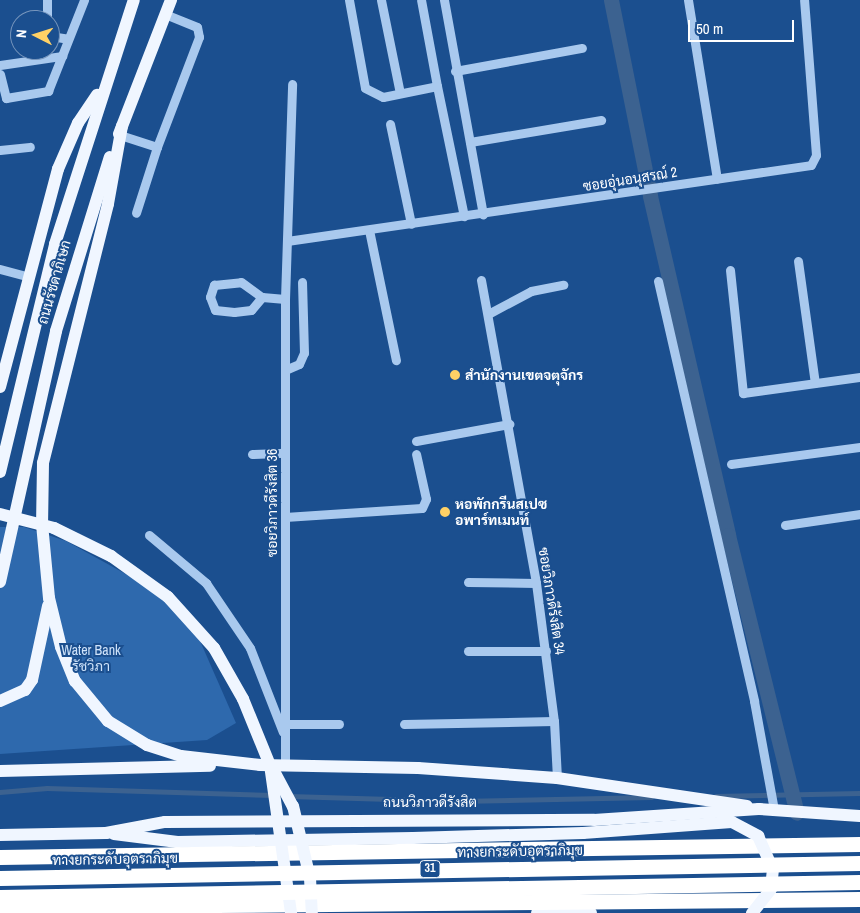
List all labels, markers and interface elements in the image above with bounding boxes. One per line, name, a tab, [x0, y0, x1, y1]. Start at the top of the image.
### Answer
north arrow	[10, 10, 60, 60]
scale bar	[690, 10, 796, 42]
text: 50 m	[696, 18, 723, 39]
text: N	[12, 29, 30, 39]
street label: ซอยอุ่นอนุสรณ์ 2	[582, 163, 678, 195]
street label: ถนนรัชดาภิเษก	[34, 238, 74, 326]
place label: สำนักงานเขตจตุจักร	[465, 367, 583, 383]
marker: สำนักงานเขตจตุจักร	[449, 369, 461, 381]
street label: ซอยวิภาวดีรังสิต 36	[264, 449, 280, 557]
place label: หอพักกรีนสเปซ อพาร์ทเมนท์	[455, 496, 547, 528]
marker: หอพักกรีนสเปซ อพาร์ทเมนท์	[439, 506, 451, 518]
street label: ซอยวิภาวดีรังสิต 34	[535, 546, 569, 656]
park label: Water Bank รัชวิภา	[61, 642, 121, 674]
street label: ถนนวิภาวดีรังสิต	[383, 794, 477, 810]
street label: ทางยกระดับอุตราภิมุข	[457, 842, 583, 860]
street label: ทางยกระดับอุตราภิมุข	[52, 850, 178, 868]
road number: 31	[419, 860, 441, 879]

